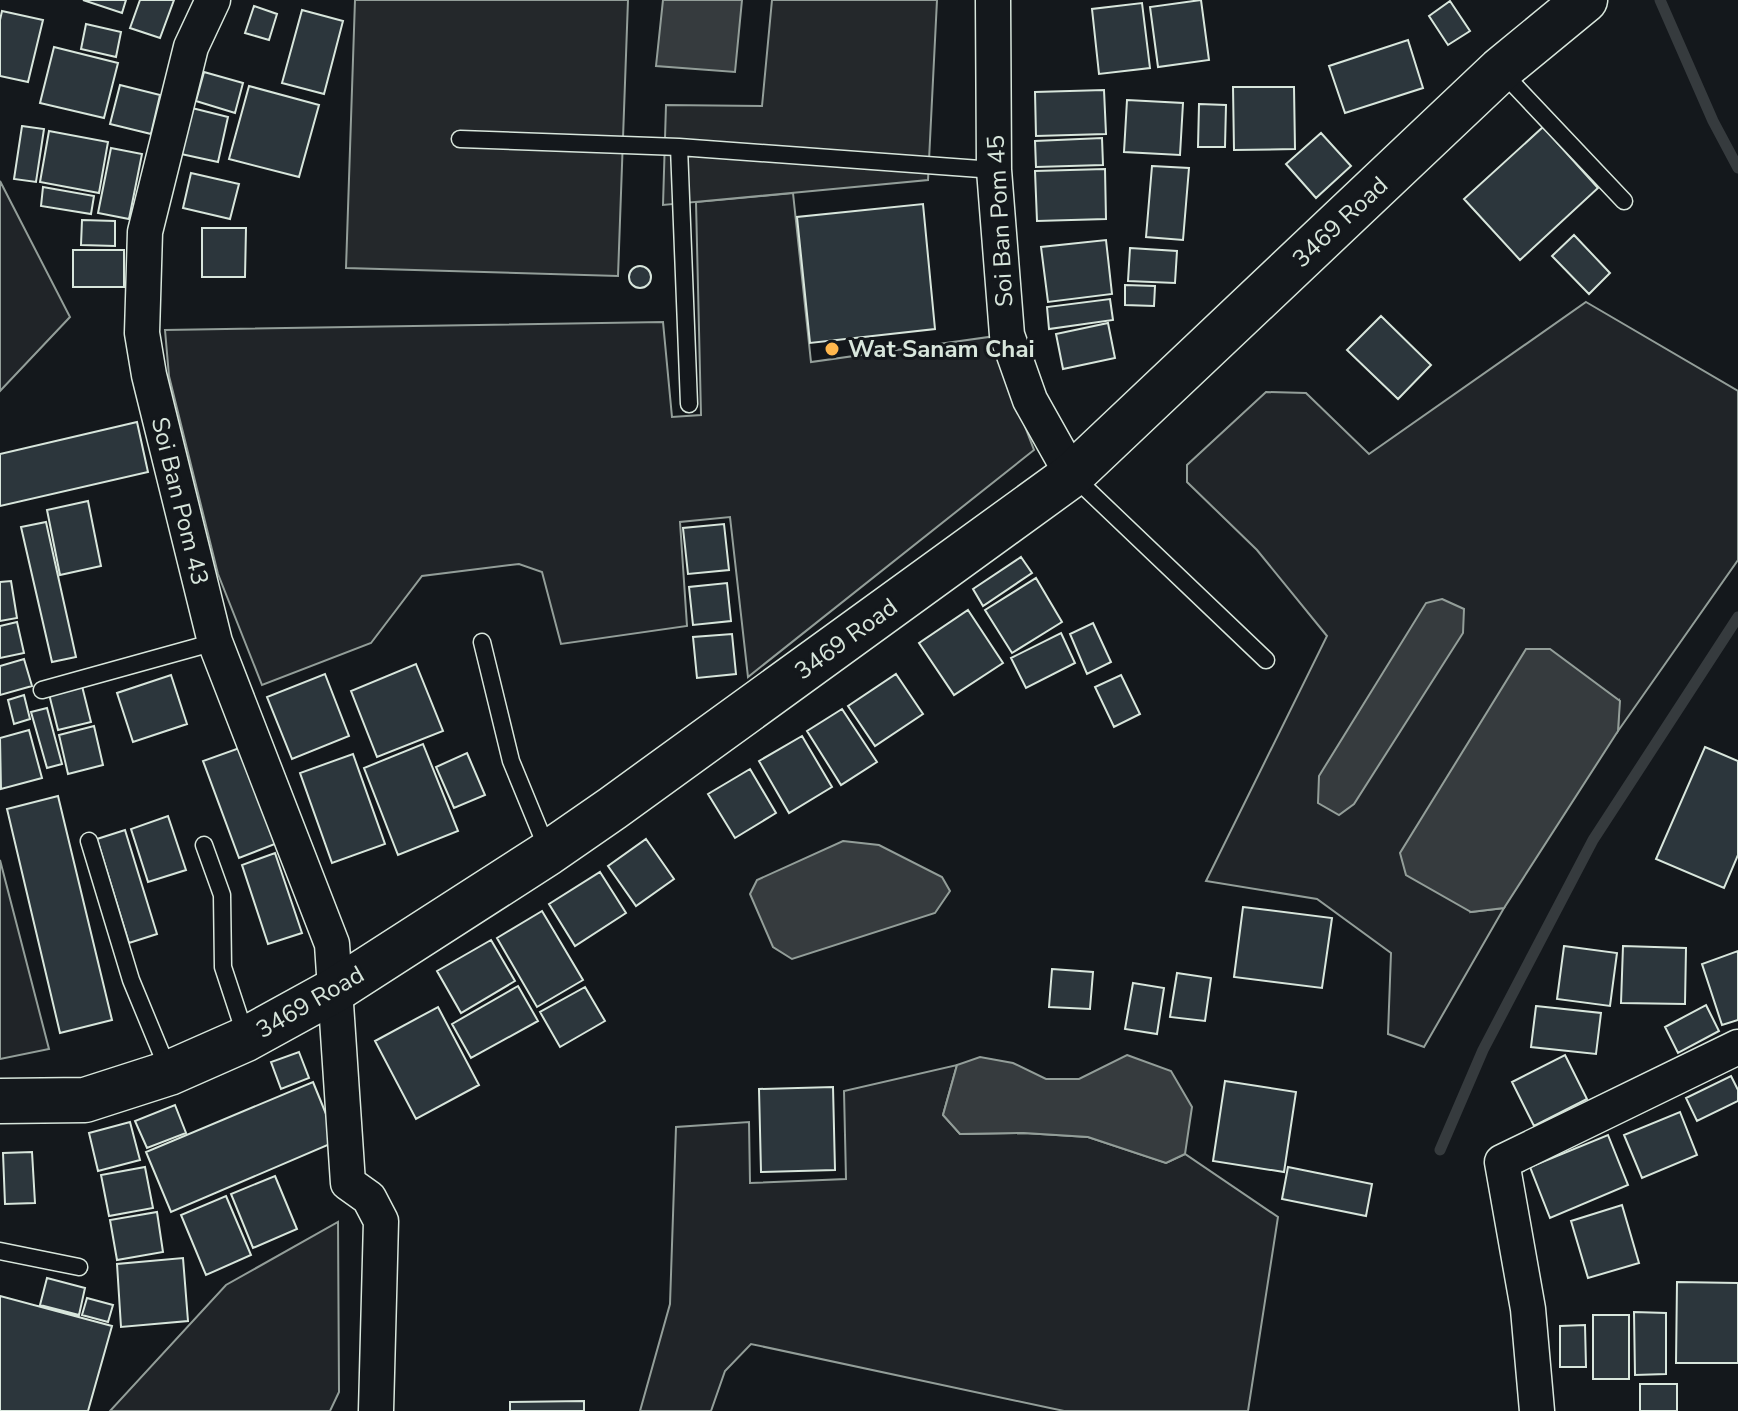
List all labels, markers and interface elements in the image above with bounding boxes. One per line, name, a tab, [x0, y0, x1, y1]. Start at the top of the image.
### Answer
street label: Soi Ban Pom 45	[980, 134, 1020, 308]
street label: 3469 Road	[1285, 170, 1395, 274]
place label: Wat Sanam Chai	[848, 333, 1035, 365]
marker: Wat Sanam Chai	[823, 340, 841, 358]
street label: Soi Ban Pom 43	[144, 414, 216, 588]
street label: 3469 Road	[788, 591, 904, 687]
street label: 3469 Road	[250, 958, 370, 1046]

